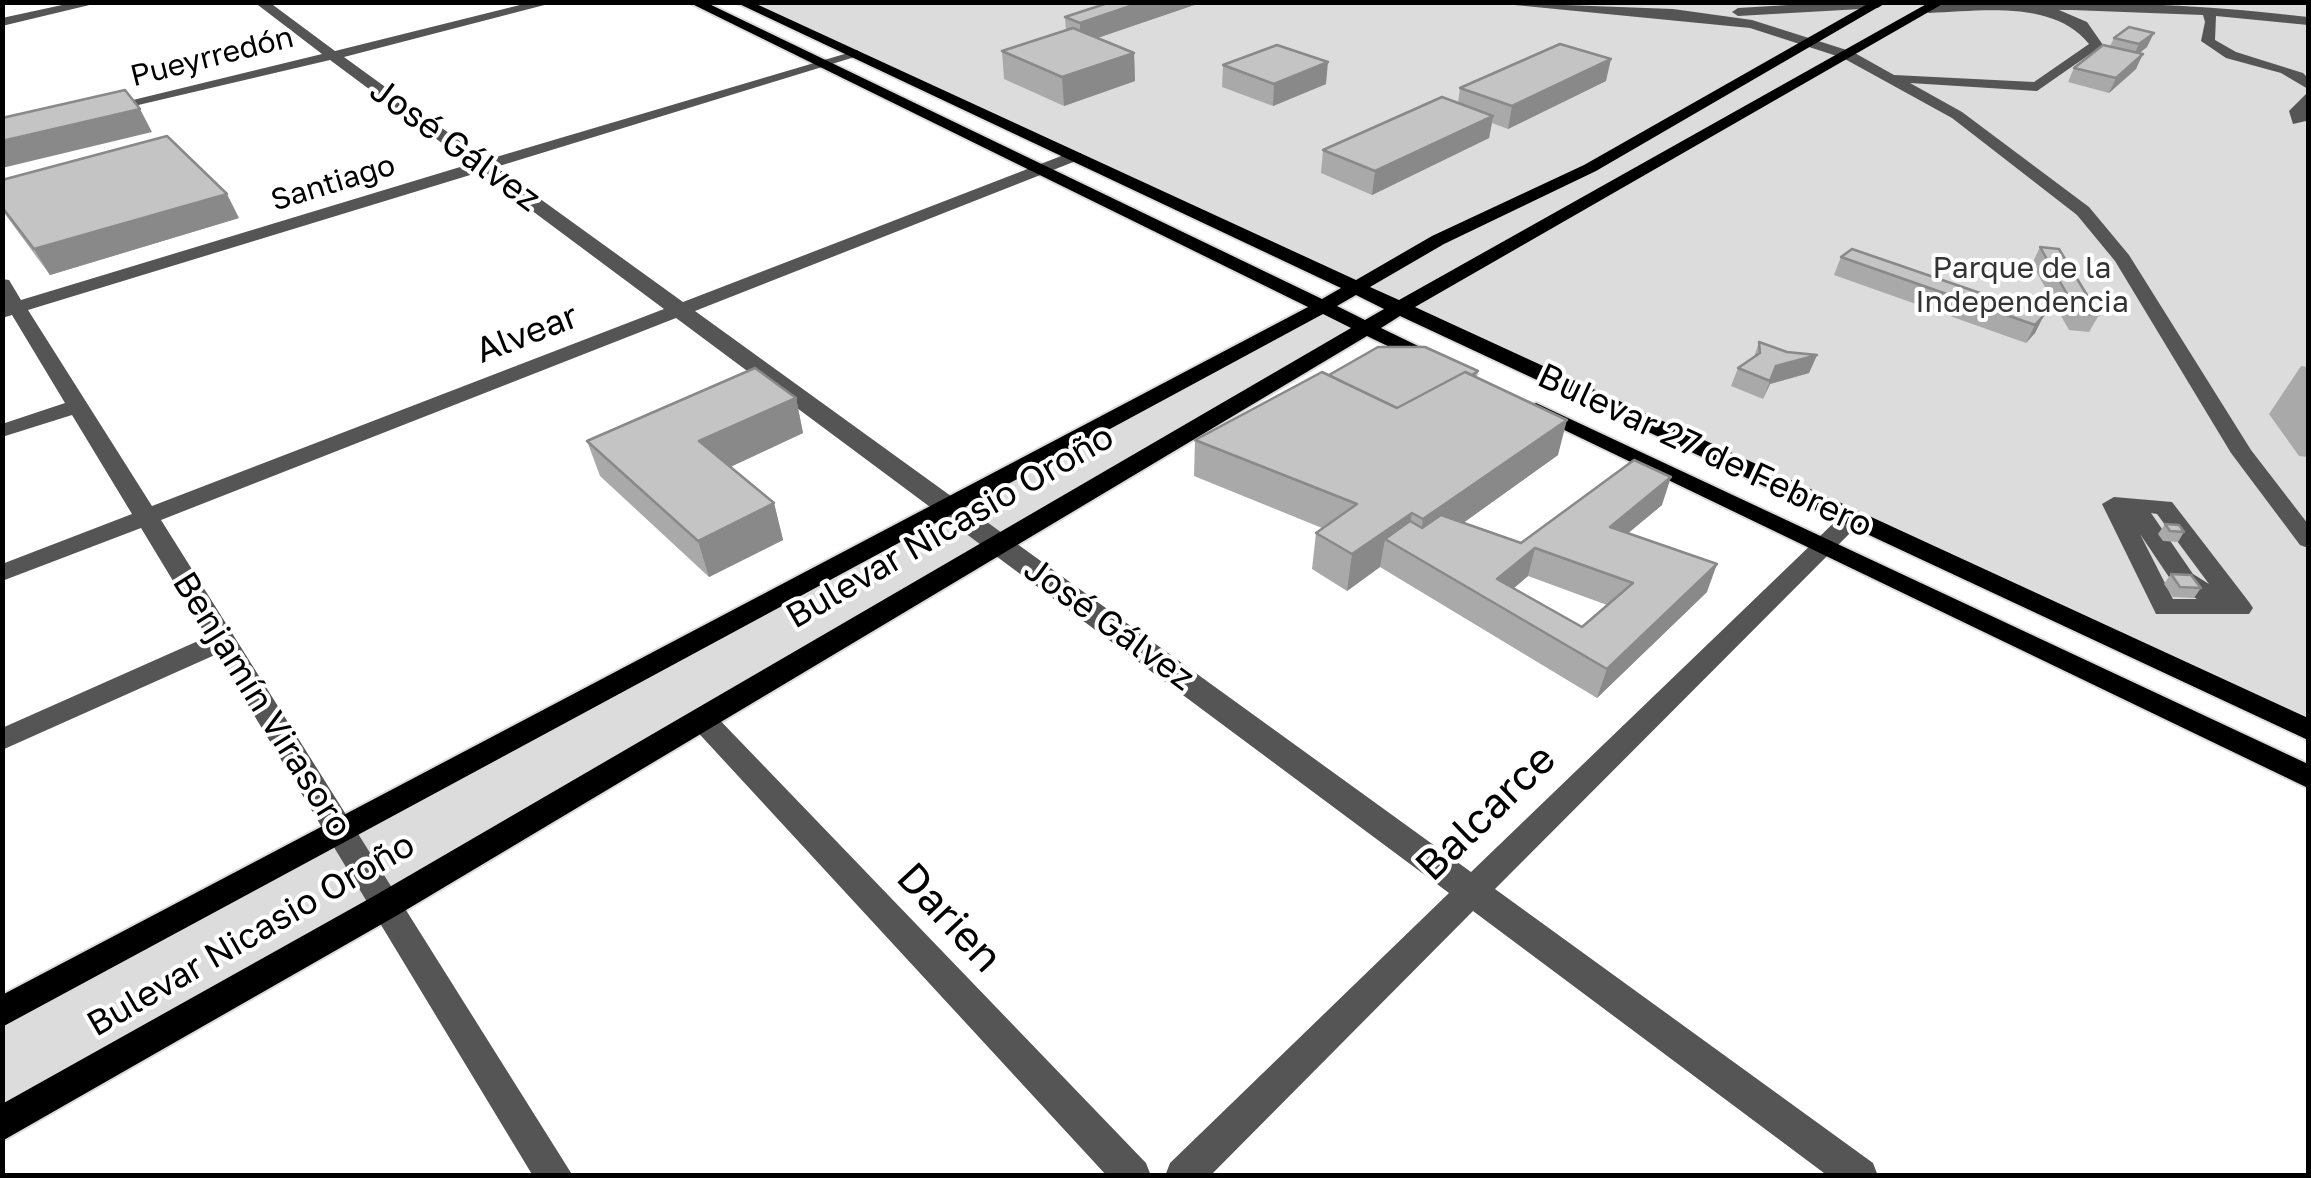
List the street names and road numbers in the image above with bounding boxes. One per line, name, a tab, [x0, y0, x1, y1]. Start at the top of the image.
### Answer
street label: Pueyrredón	[127, 19, 297, 95]
street label: José Gálvez	[362, 69, 548, 221]
street label: Santiago	[267, 147, 399, 219]
street label: Alvear	[470, 295, 584, 373]
street label: Bulevar 27 de Febrero	[1531, 355, 1879, 547]
street label: Bulevar Nicasio Oroño	[779, 416, 1121, 638]
street label: José Gálvez	[1016, 548, 1202, 700]
street label: Benjamín Virasoro	[163, 565, 361, 845]
street label: Balcarce	[1406, 734, 1566, 892]
street label: Bulevar Nicasio Oroño	[80, 824, 422, 1046]
street label: Darien	[886, 853, 1012, 983]

